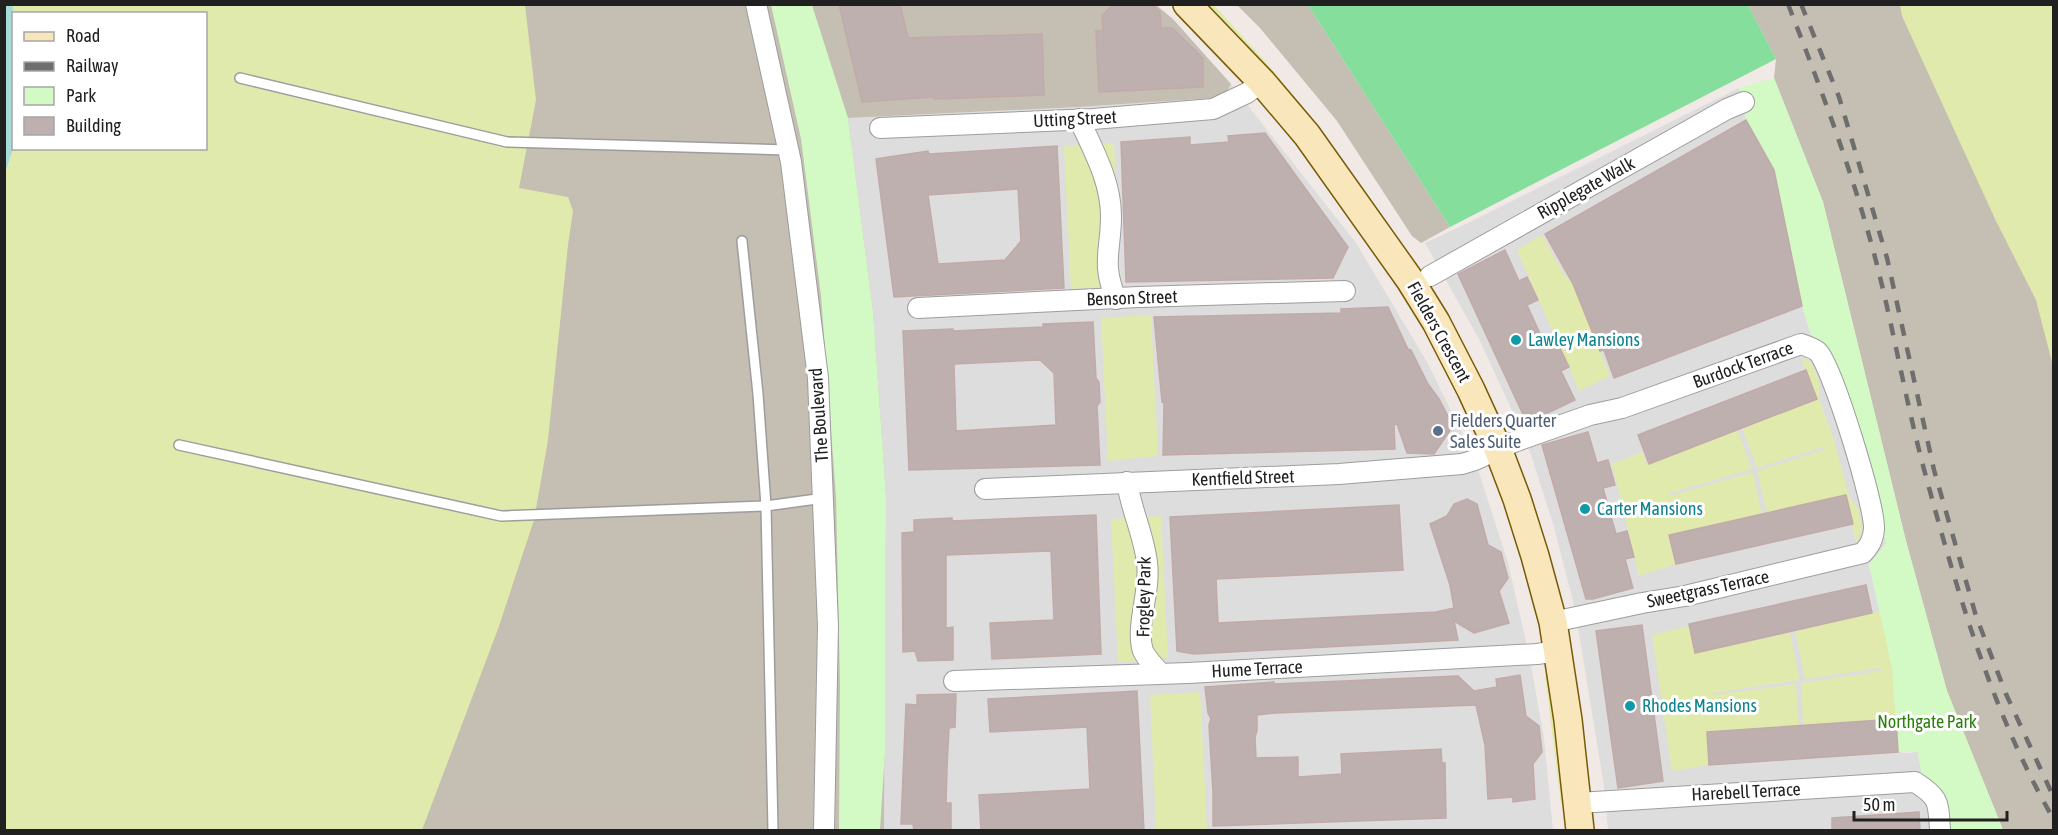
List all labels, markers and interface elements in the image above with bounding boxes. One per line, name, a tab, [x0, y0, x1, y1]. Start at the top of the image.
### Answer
legend	[12, 12, 207, 150]
text: Road	[66, 25, 100, 46]
text: Railway	[66, 55, 118, 76]
text: Park	[66, 85, 96, 106]
street label: Utting Street	[1033, 106, 1117, 131]
text: Building	[66, 115, 121, 136]
street label: Ripplegate Walk	[1533, 152, 1638, 223]
street label: Fielders Crescent	[1403, 278, 1476, 386]
street label: Benson Street	[1086, 285, 1178, 310]
place label: Lawley Mansions	[1528, 329, 1640, 350]
marker: Lawley Mansions	[1509, 333, 1523, 347]
street label: Burdock Terrace	[1690, 337, 1796, 392]
street label: The Boulevard	[805, 367, 832, 463]
place label: Fielders Quarter Sales Suite	[1450, 410, 1557, 452]
marker: Fielders Quarter Sales Suite	[1431, 424, 1445, 438]
street label: Kentfield Street	[1191, 465, 1295, 490]
place label: Carter Mansions	[1597, 498, 1703, 519]
marker: Carter Mansions	[1578, 502, 1592, 516]
street label: Frogley Park	[1132, 556, 1155, 638]
street label: Sweetgrass Terrace	[1645, 565, 1771, 612]
street label: Hume Terrace	[1211, 656, 1303, 681]
place label: Rhodes Mansions	[1642, 695, 1757, 716]
marker: Rhodes Mansions	[1623, 699, 1637, 713]
park label: Northgate Park	[1877, 711, 1977, 732]
street label: Harebell Terrace	[1691, 778, 1801, 805]
scale bar	[1854, 784, 2007, 822]
text: 50 m	[1863, 794, 1895, 815]

